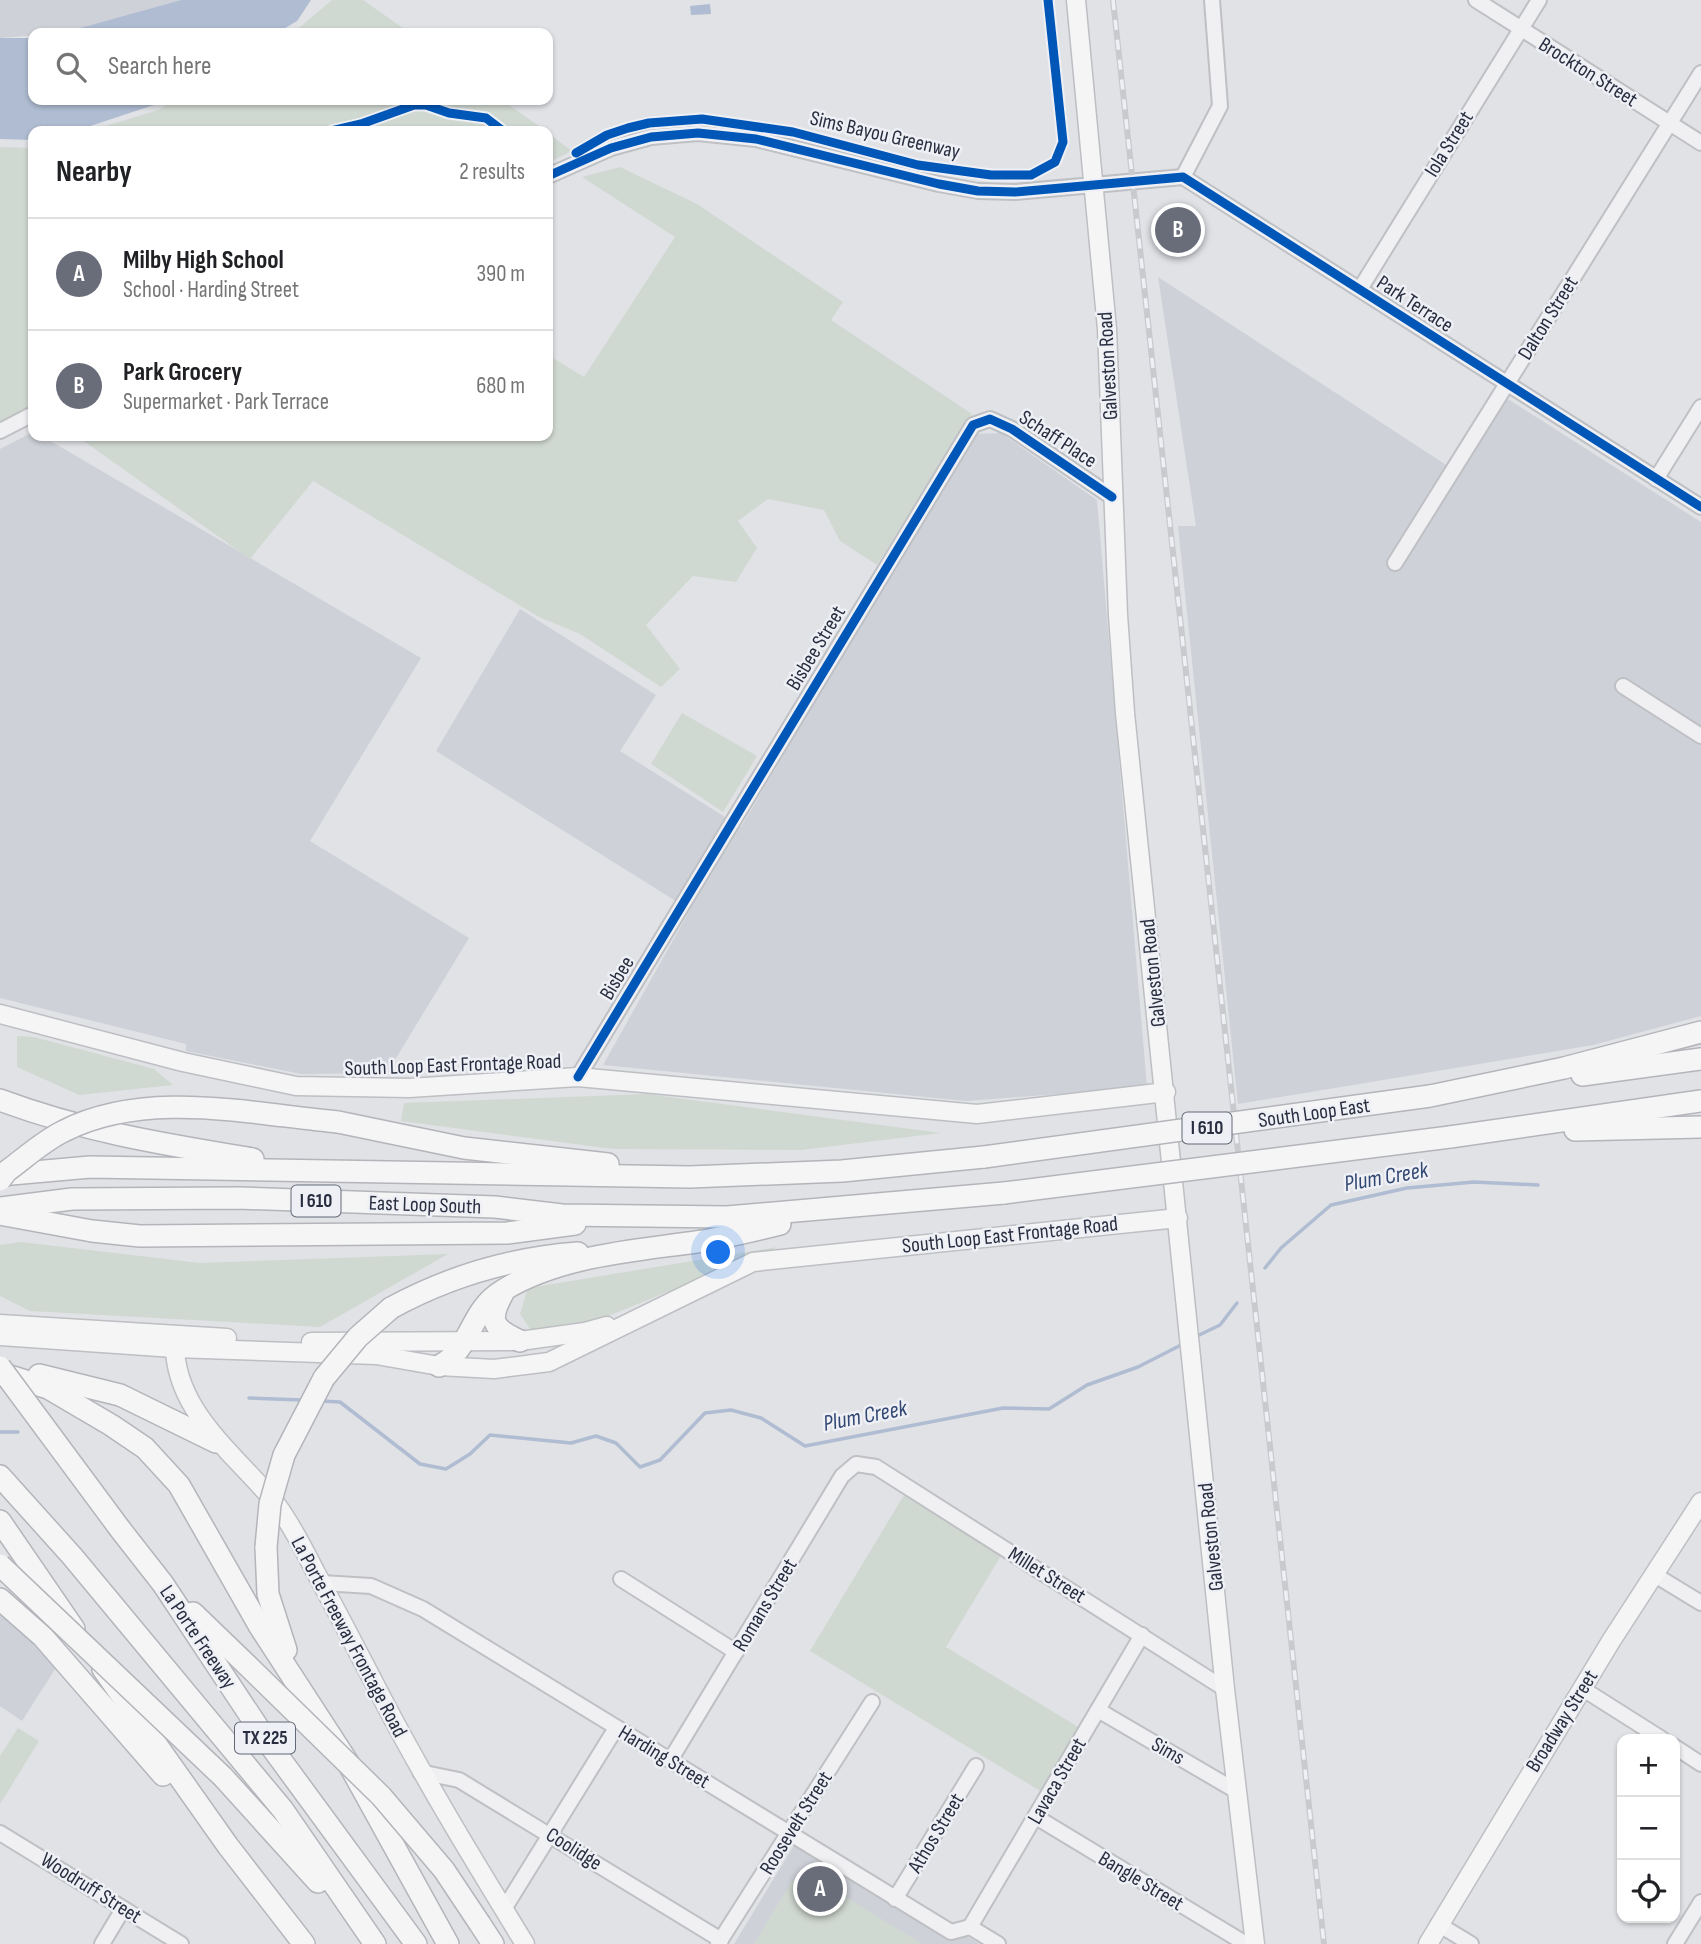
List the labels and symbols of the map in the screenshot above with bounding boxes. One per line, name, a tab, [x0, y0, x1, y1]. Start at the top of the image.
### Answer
street label: Brockton Street	[1534, 32, 1642, 112]
street label: Sims Bayou Greenway	[808, 106, 962, 164]
street label: Iola Street	[1419, 107, 1479, 181]
pin: B	[1155, 204, 1201, 256]
street label: Park Terrace	[1372, 270, 1458, 338]
street label: Dalton Street	[1513, 272, 1583, 364]
street label: Galveston Road	[1093, 311, 1123, 421]
street label: Schaff Place	[1015, 405, 1101, 473]
street label: Bisbee Street	[781, 601, 851, 695]
street label: Galveston Road	[1135, 918, 1171, 1028]
street label: Bisbee	[594, 952, 640, 1004]
street label: South Loop East Frontage Road	[344, 1049, 562, 1081]
street label: South Loop East	[1257, 1093, 1371, 1133]
road number: I 610	[1182, 1112, 1232, 1144]
water label: Plum Creek	[1342, 1156, 1432, 1198]
road number: I 610	[292, 1186, 340, 1217]
street label: East Loop South	[368, 1191, 482, 1219]
street label: South Loop East Frontage Road	[901, 1211, 1119, 1259]
your location	[701, 1235, 735, 1269]
water label: Plum Creek	[821, 1394, 911, 1438]
street label: Galveston Road	[1193, 1482, 1229, 1592]
street label: La Porte Freeway Frontage Road	[286, 1533, 412, 1741]
street label: Millet Street	[1004, 1541, 1090, 1609]
street label: Romans Street	[728, 1554, 802, 1656]
street label: La Porte Freeway	[154, 1581, 242, 1693]
street label: Broadway Street	[1521, 1665, 1603, 1777]
street label: Harding Street	[614, 1720, 714, 1794]
road number: TX 225	[235, 1722, 295, 1754]
street label: Sims	[1147, 1732, 1189, 1770]
street label: Lavaca Street	[1022, 1733, 1092, 1829]
street label: Roosevelt Street	[754, 1767, 838, 1879]
street label: Athos Street	[902, 1789, 969, 1878]
street label: Coolidge	[541, 1822, 607, 1876]
street label: Bangle Street	[1094, 1846, 1188, 1916]
street label: Woodruff Street	[36, 1847, 146, 1929]
pin: A	[797, 1863, 843, 1915]

